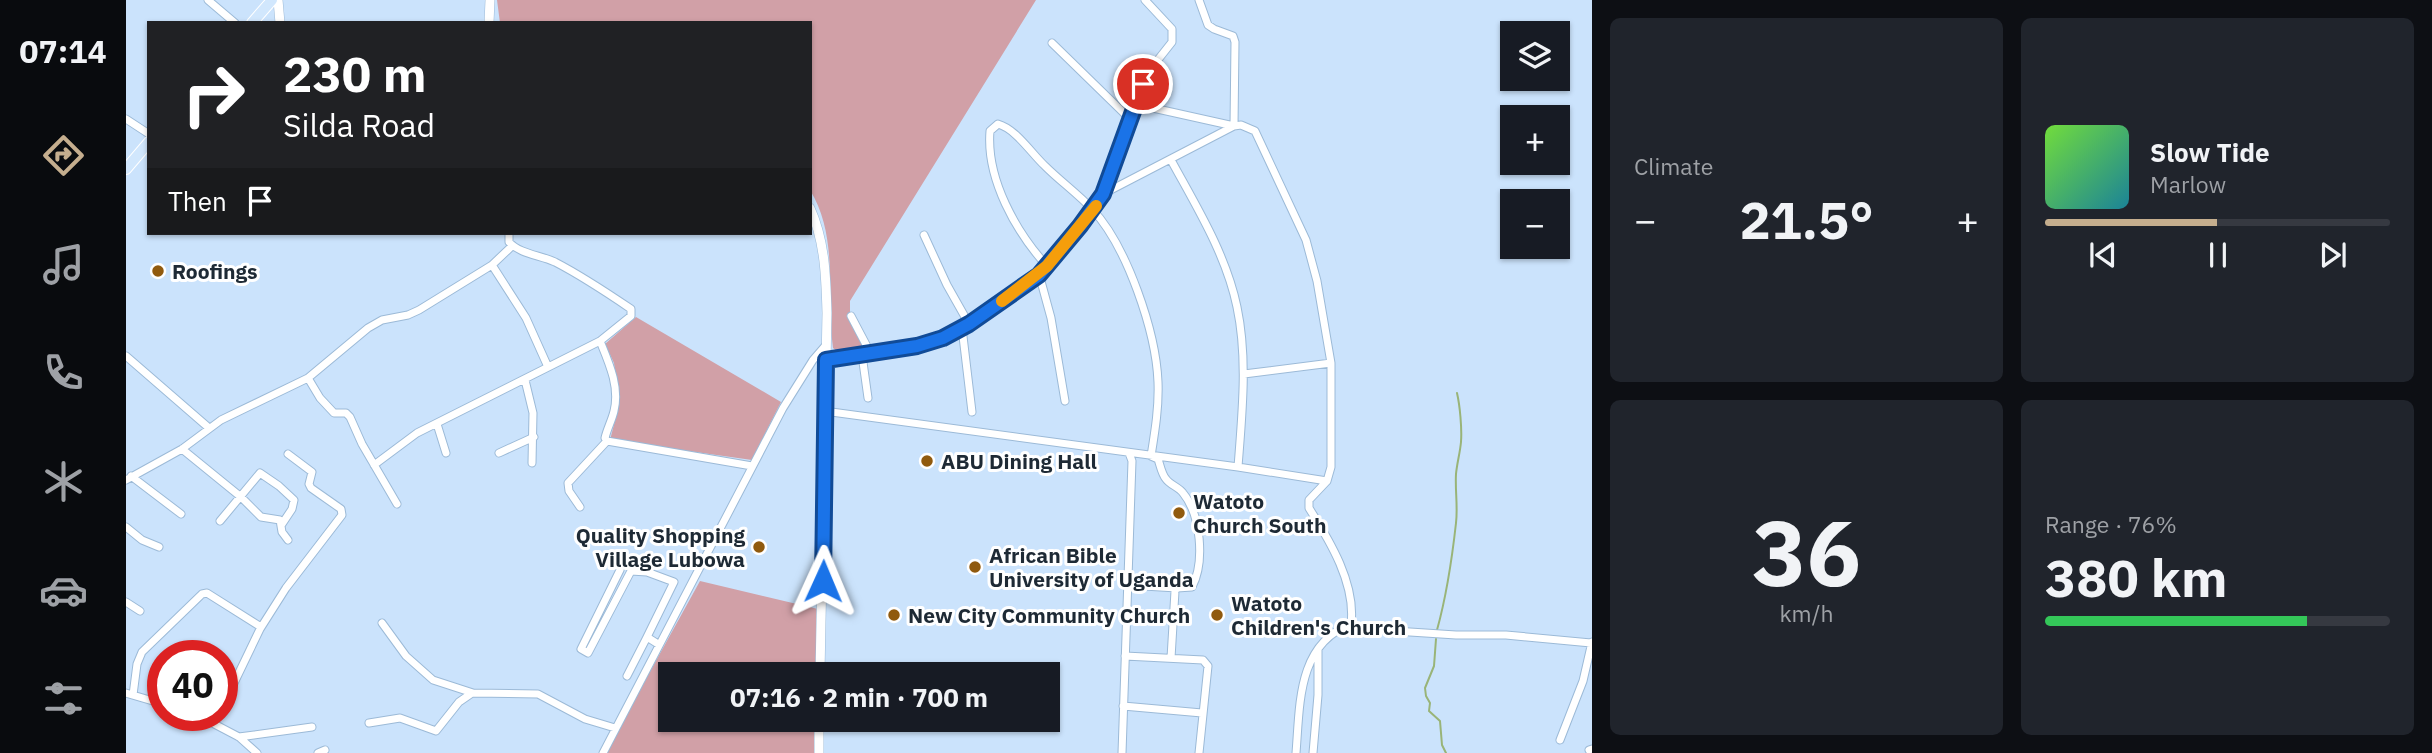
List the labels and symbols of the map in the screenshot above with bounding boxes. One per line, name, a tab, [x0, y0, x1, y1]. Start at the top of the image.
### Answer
pin	[1113, 54, 1173, 114]
place label: Roofings	[172, 257, 258, 285]
marker: Roofings	[150, 263, 166, 279]
place label: ABU Dining Hall	[941, 447, 1097, 475]
marker: ABU Dining Hall	[919, 453, 935, 469]
place label: Watoto Church South	[1193, 487, 1326, 539]
marker: Watoto Church South	[1171, 505, 1187, 521]
place label: Quality Shopping Village Lubowa	[576, 521, 745, 573]
marker: Quality Shopping Village Lubowa	[751, 539, 767, 555]
place label: African Bible University of Uganda	[989, 541, 1194, 593]
position arrow	[786, 544, 860, 618]
marker: African Bible University of Uganda	[967, 559, 983, 575]
place label: Watoto Children's Church	[1231, 589, 1406, 641]
place label: New City Community Church	[908, 601, 1190, 629]
marker: New City Community Church	[886, 607, 902, 623]
marker: Watoto Children's Church	[1209, 607, 1225, 623]
speed limit sign: 40	[147, 640, 238, 731]

